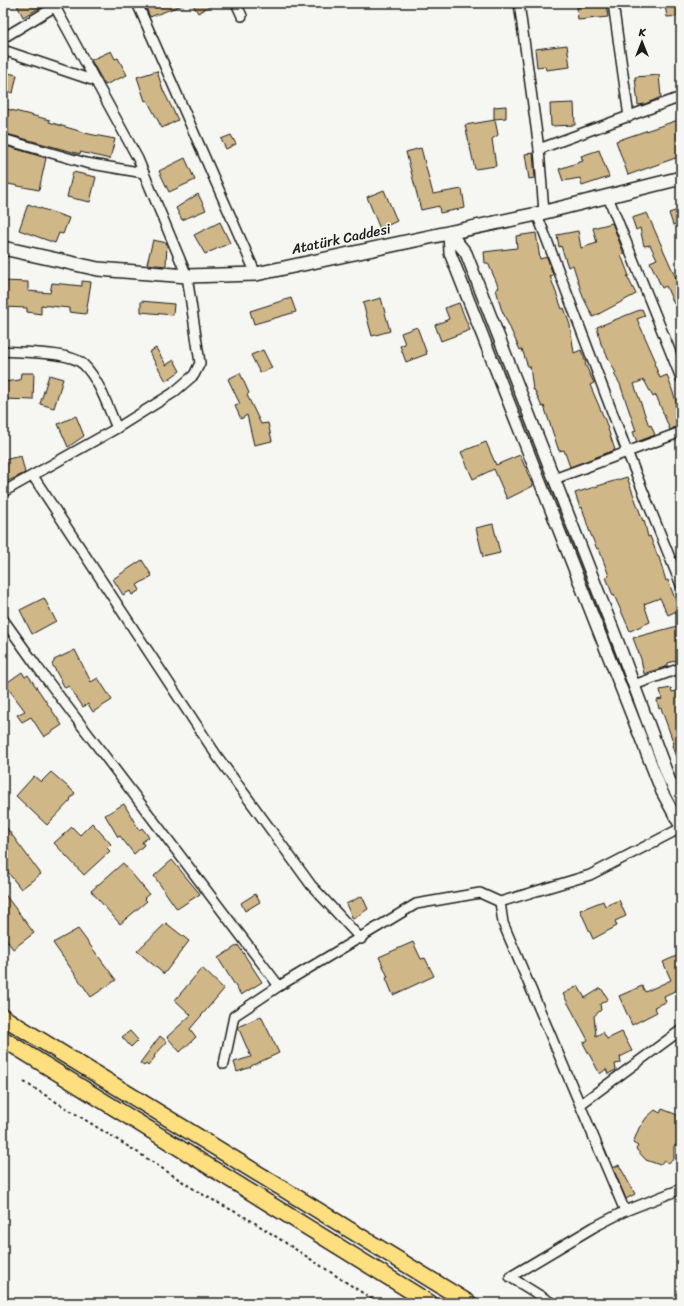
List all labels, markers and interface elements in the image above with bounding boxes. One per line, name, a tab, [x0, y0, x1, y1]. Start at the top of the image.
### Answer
north arrow	[622, 22, 662, 62]
text: K	[638, 23, 647, 42]
street label: Atatürk Caddesi	[288, 216, 394, 262]

